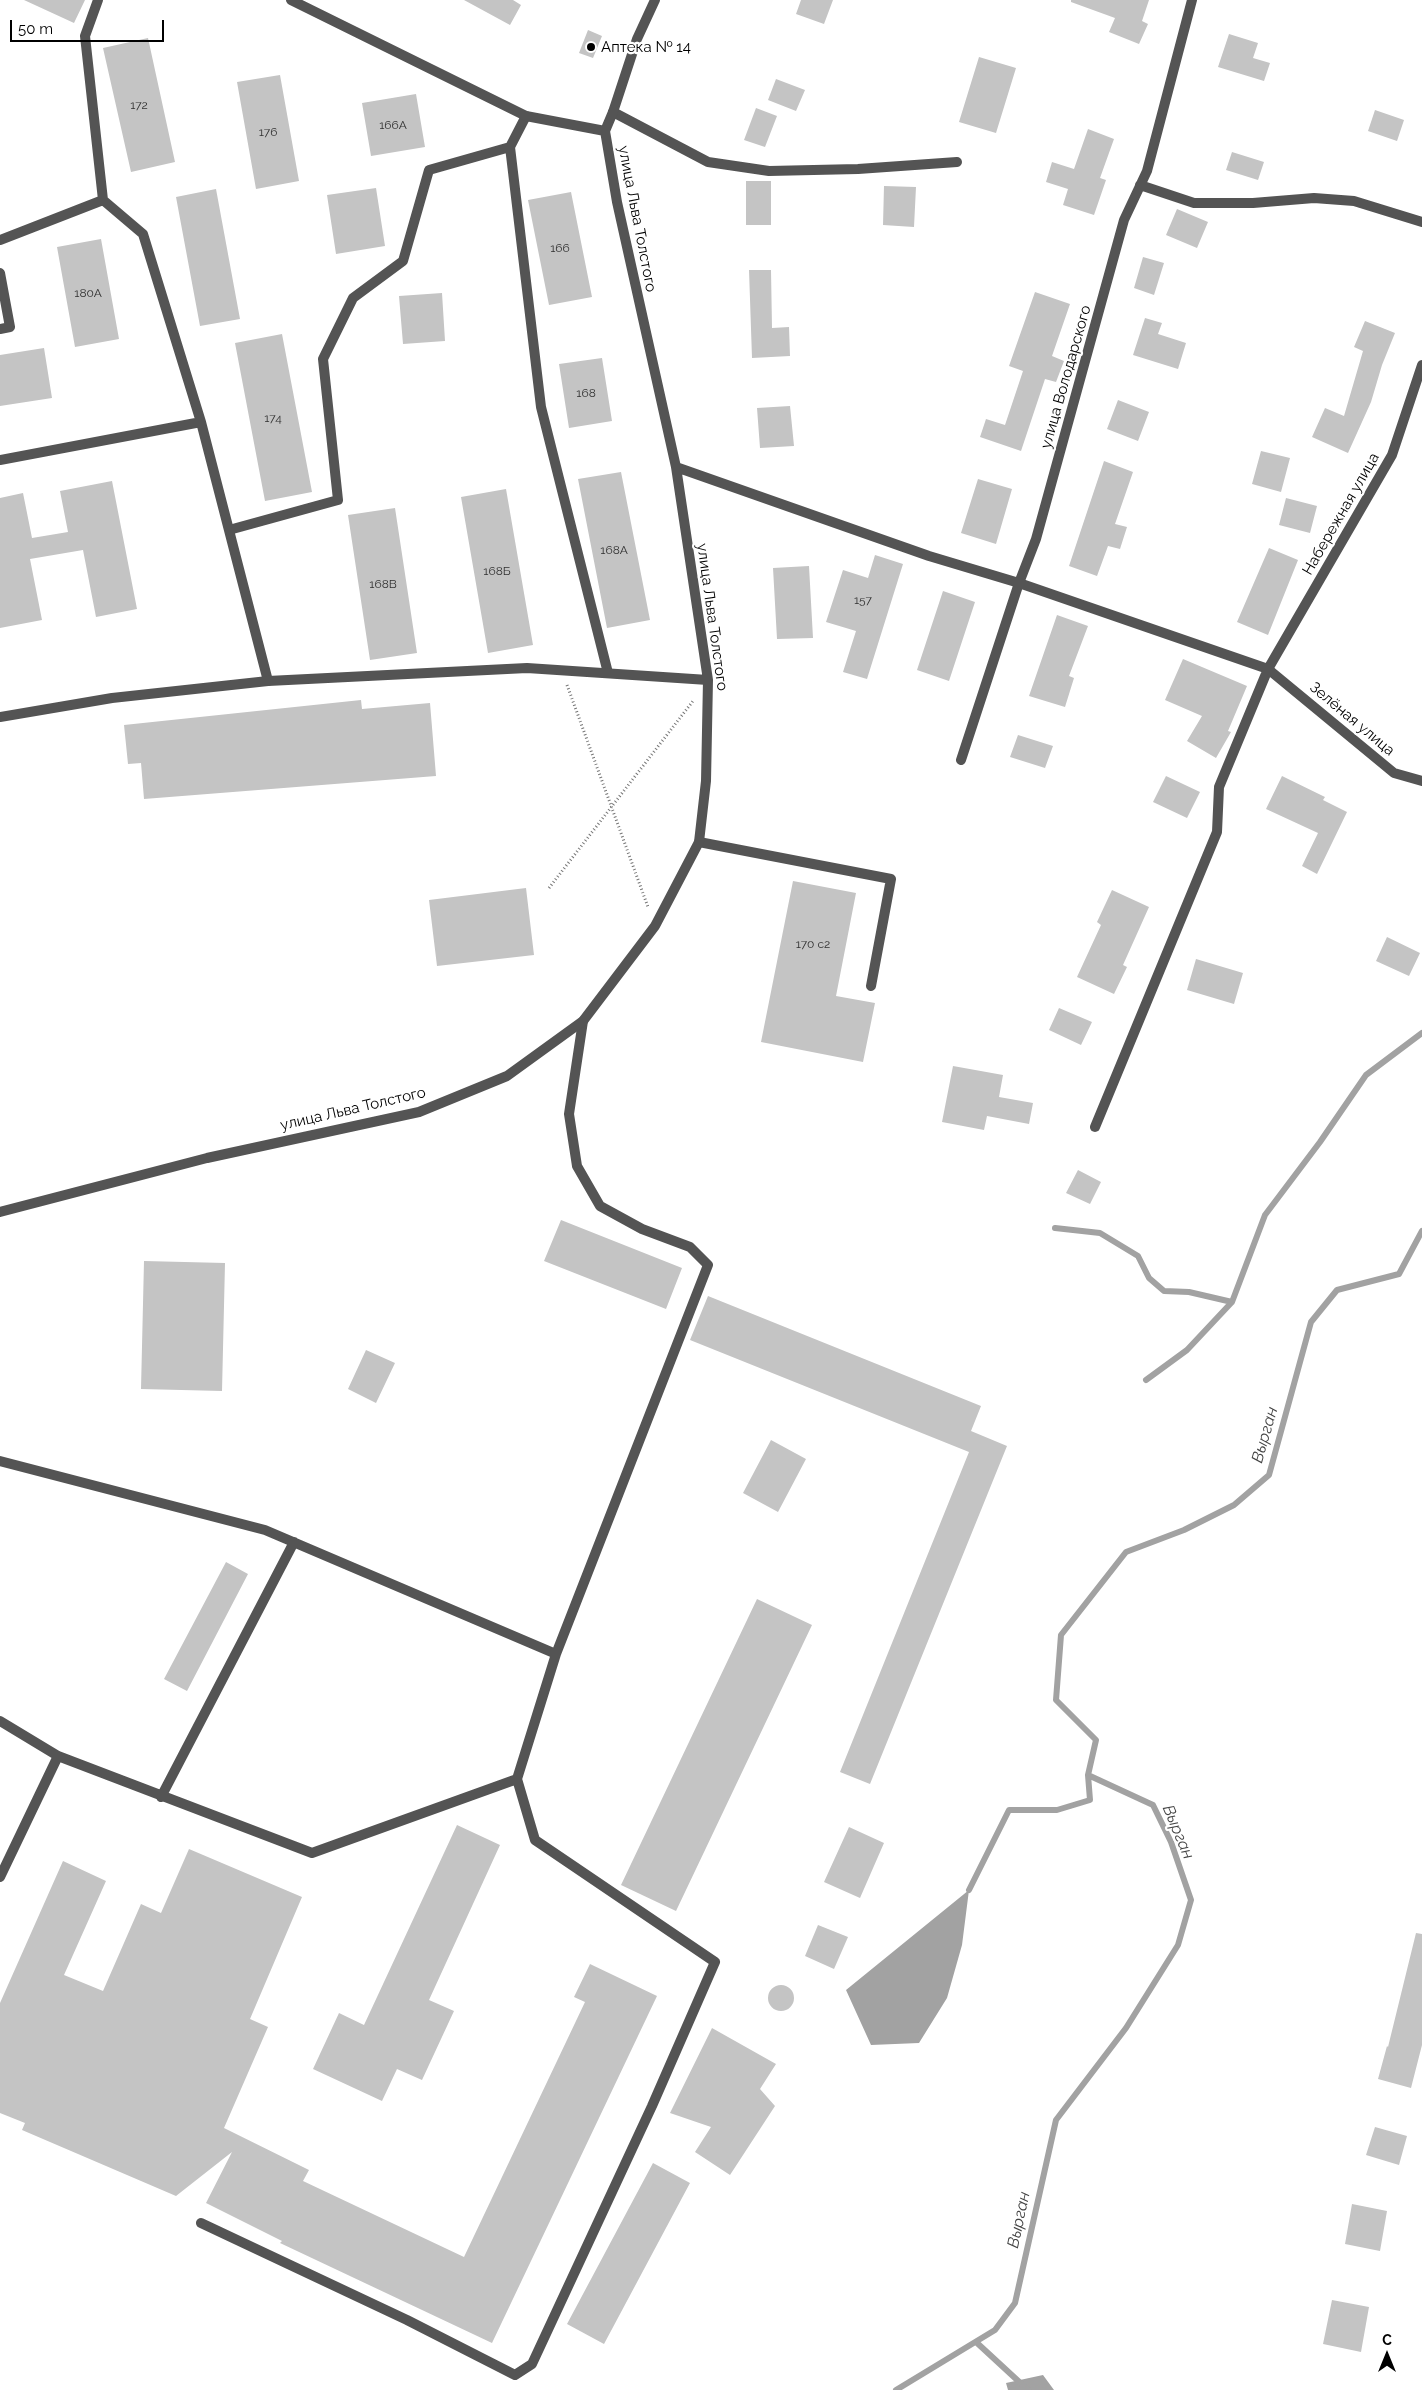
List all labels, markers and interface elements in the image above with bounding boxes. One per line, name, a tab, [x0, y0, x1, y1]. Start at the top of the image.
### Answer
scale bar	[12, 10, 166, 42]
text: 50 m	[18, 20, 53, 38]
place label: Аптека № 14	[601, 38, 691, 56]
marker: Аптека № 14	[585, 41, 597, 53]
house number: 172	[130, 98, 148, 112]
house number: 166А	[379, 118, 407, 132]
house number: 176	[259, 125, 277, 139]
street label: улица Льва Толстого	[614, 144, 660, 294]
house number: 166	[550, 241, 570, 255]
house number: 180А	[74, 286, 102, 300]
street label: улица Володарского	[1037, 303, 1095, 451]
house number: 168	[576, 386, 596, 400]
house number: 174	[264, 411, 282, 425]
street label: Набережная улица	[1299, 450, 1383, 578]
street label: улица Льва Толстого	[693, 542, 731, 692]
house number: 168А	[600, 543, 628, 557]
house number: 168Б	[483, 564, 511, 578]
house number: 168В	[369, 577, 397, 591]
house number: 157	[854, 593, 872, 607]
street label: Зелёная улица	[1306, 678, 1398, 760]
house number: 170 с2	[796, 937, 830, 951]
street label: улица Льва Толстого	[279, 1083, 427, 1135]
water label: Вырган	[1248, 1405, 1282, 1465]
water label: Вырган	[1158, 1802, 1198, 1862]
water label: Вырган	[1004, 2190, 1034, 2250]
north arrow	[1362, 2330, 1412, 2380]
text: С	[1382, 2332, 1392, 2348]

